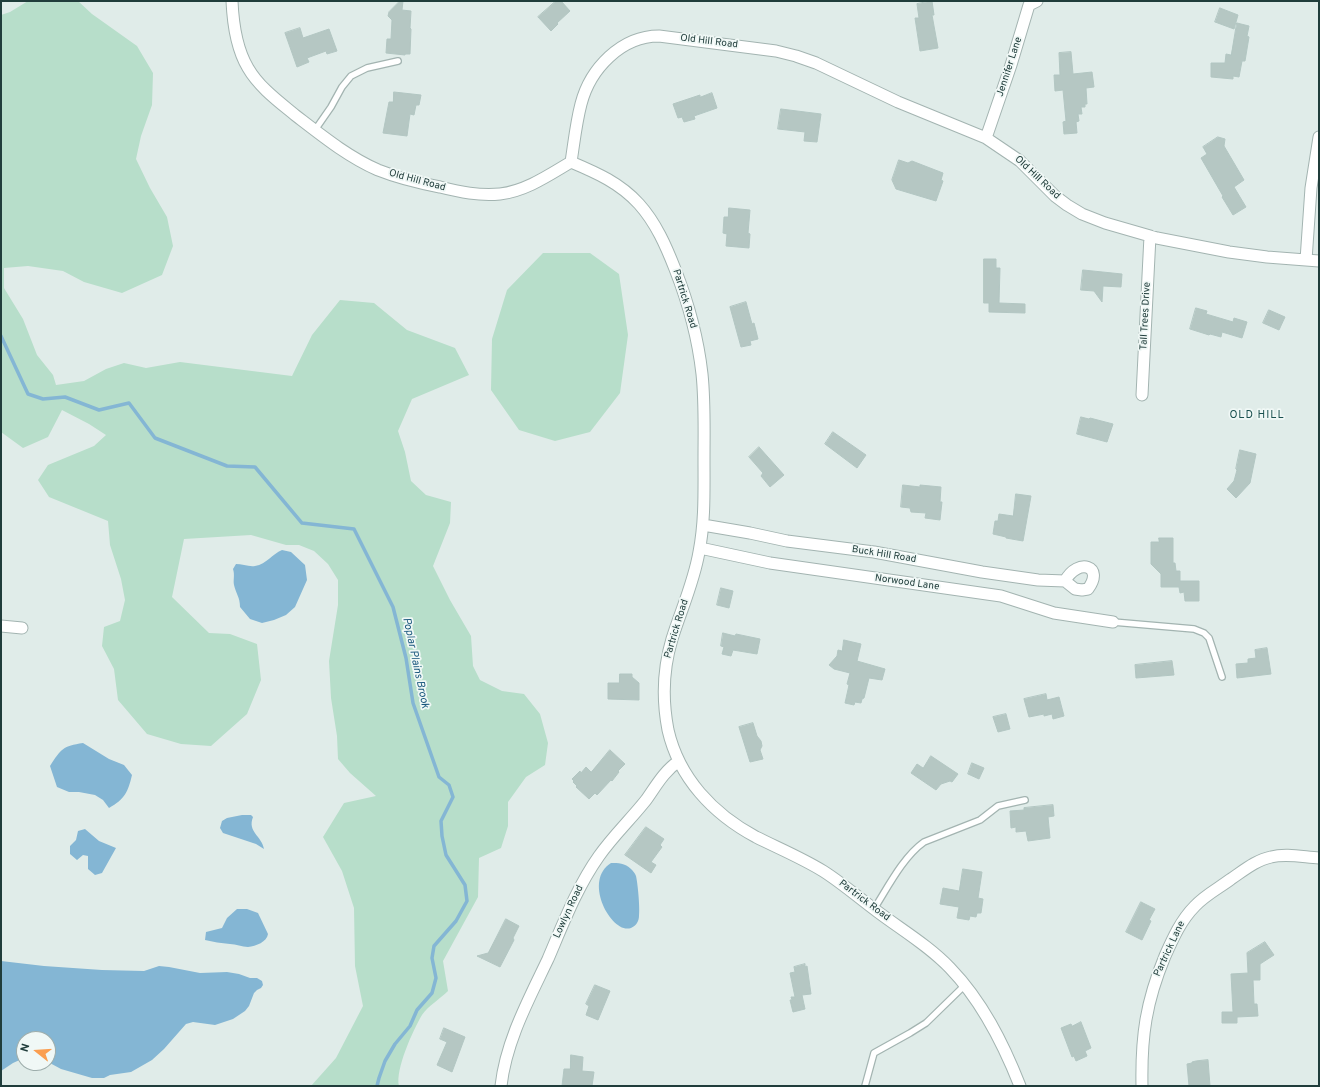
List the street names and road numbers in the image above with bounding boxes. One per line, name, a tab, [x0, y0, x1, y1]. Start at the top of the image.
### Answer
street label: Old Hill Road	[679, 33, 739, 51]
street label: Jennifer Lane	[995, 36, 1025, 98]
street label: Old Hill Road	[1012, 154, 1062, 202]
street label: Old Hill Road	[387, 168, 447, 194]
street label: Partrick Road	[669, 268, 699, 330]
street label: Tall Trees Drive	[1138, 282, 1154, 350]
street label: Buck Hill Road	[851, 544, 917, 566]
street label: Norwood Lane	[874, 573, 940, 593]
street label: Partrick Road	[662, 598, 692, 660]
street label: Partrick Road	[836, 878, 892, 924]
street label: Lowlyn Road	[551, 883, 587, 941]
street label: Partrick Lane	[1152, 919, 1188, 979]

